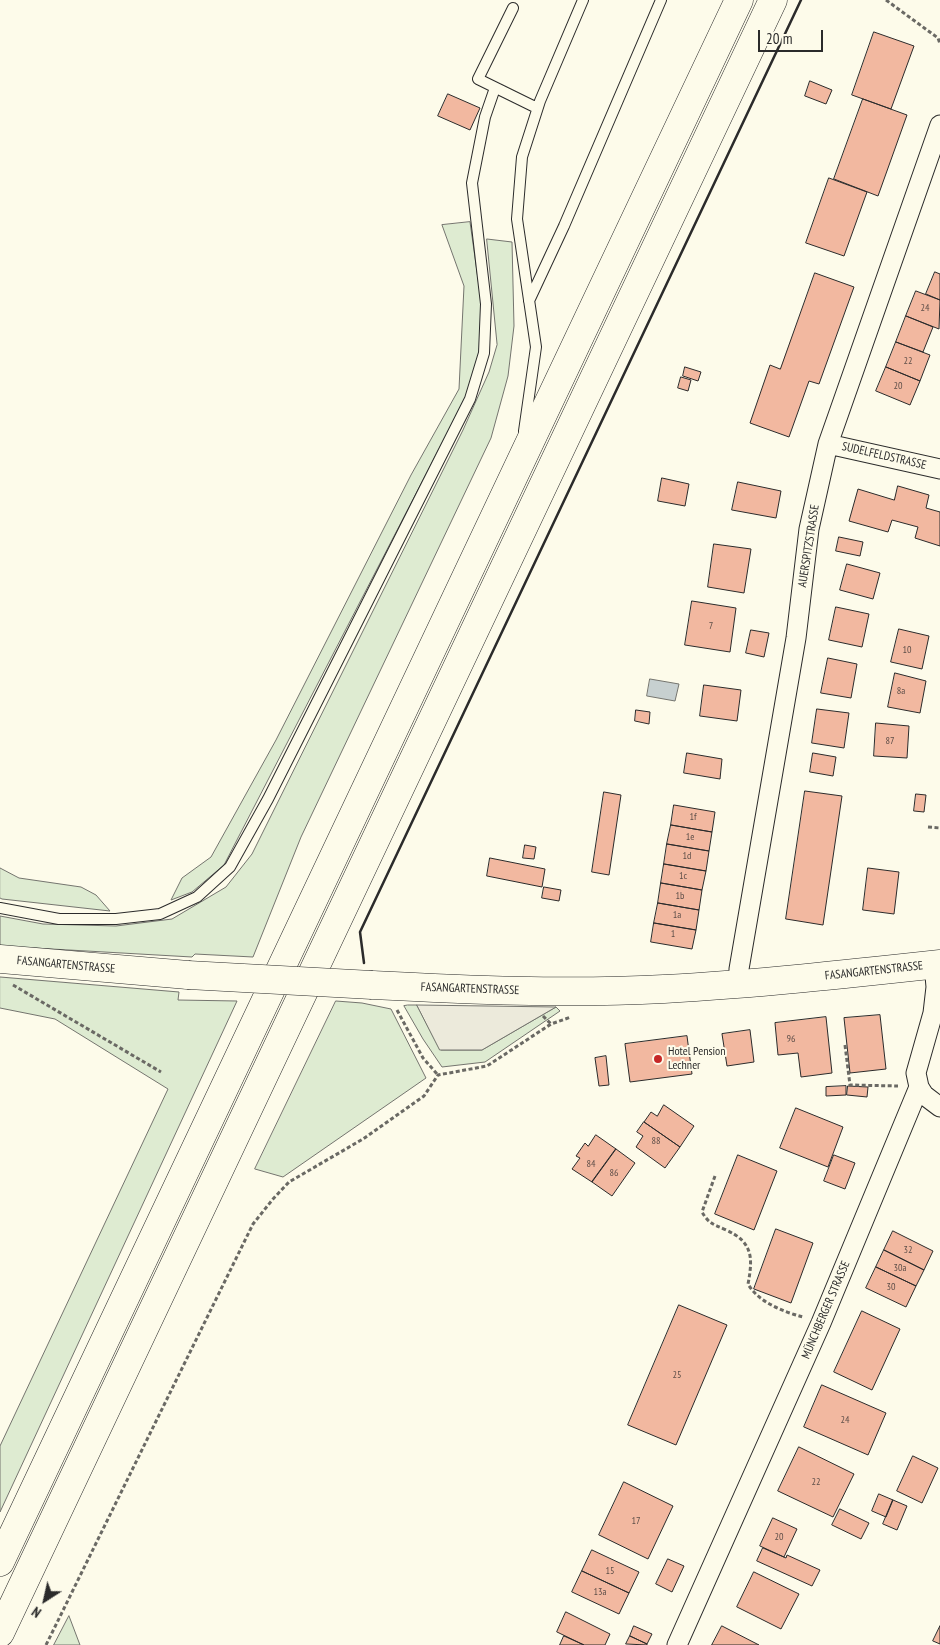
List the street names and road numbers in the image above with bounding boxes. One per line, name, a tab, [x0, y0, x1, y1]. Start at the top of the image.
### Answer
street label: SUDELFELDSTRASSE	[840, 439, 928, 473]
street label: AUERSPITZSTRASSE	[795, 504, 823, 588]
street label: FASANGARTENSTRASSE	[16, 954, 116, 976]
street label: FASANGARTENSTRASSE	[824, 959, 924, 983]
street label: FASANGARTENSTRASSE	[420, 980, 520, 998]
street label: MÜNCHBERGER STRASSE	[799, 1259, 853, 1361]

